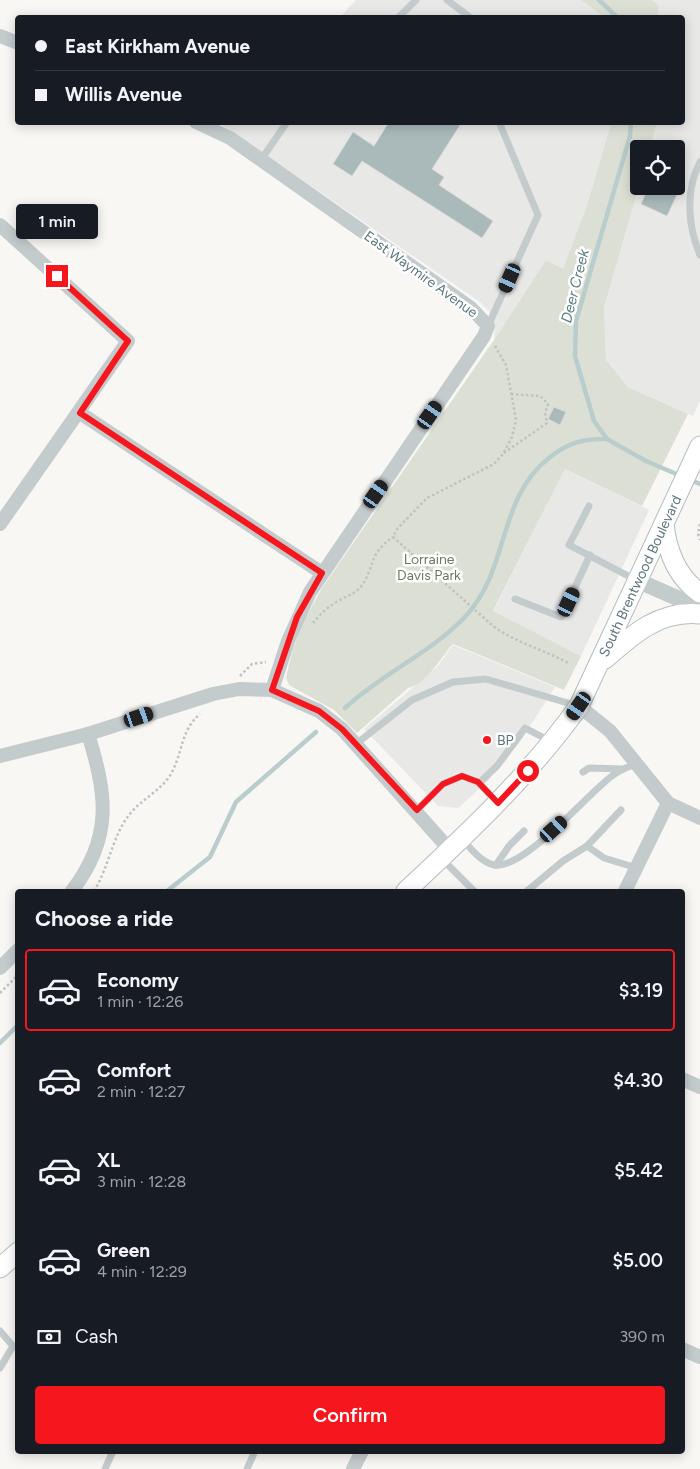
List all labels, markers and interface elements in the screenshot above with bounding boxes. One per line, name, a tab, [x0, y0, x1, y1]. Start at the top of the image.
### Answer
text: East Kirkham Avenue	[65, 35, 250, 58]
text: Willis Avenue	[65, 83, 182, 106]
map controls	[630, 140, 685, 195]
button: locate	[630, 140, 685, 195]
callout: 1 min	[16, 204, 98, 238]
text: 1 min	[38, 212, 76, 231]
street label: East Waymire Avenue	[361, 227, 481, 322]
water label: Deer Creek	[557, 247, 593, 325]
car	[497, 261, 522, 295]
route end	[46, 265, 68, 287]
car	[415, 398, 444, 432]
car	[361, 477, 390, 511]
street label: South Brentwood Boulevard	[596, 493, 685, 660]
park label: Lorraine Davis Park	[397, 551, 461, 584]
car	[555, 585, 582, 619]
car	[564, 689, 593, 723]
car	[122, 705, 155, 729]
place label: BP	[497, 732, 514, 749]
marker: BP	[481, 734, 493, 746]
route start	[517, 760, 539, 782]
car	[537, 813, 570, 845]
text: Choose a ride	[35, 905, 173, 932]
icon: car	[37, 968, 82, 1013]
text: Economy	[97, 969, 179, 992]
text: $3.19	[619, 979, 663, 1002]
text: 1 min · 12:26	[97, 992, 183, 1011]
icon: car	[37, 1058, 82, 1103]
text: Comfort	[97, 1059, 172, 1082]
text: $4.30	[613, 1069, 663, 1092]
text: 2 min · 12:27	[97, 1082, 185, 1101]
icon: car	[37, 1148, 82, 1193]
text: XL	[97, 1149, 120, 1172]
text: $5.42	[614, 1159, 663, 1182]
text: 3 min · 12:28	[97, 1172, 186, 1191]
icon: car	[37, 1238, 82, 1283]
text: Green	[97, 1239, 150, 1262]
text: $5.00	[612, 1249, 663, 1272]
text: 4 min · 12:29	[97, 1262, 187, 1281]
icon: cash	[35, 1323, 63, 1351]
text: Cash	[75, 1325, 118, 1348]
text: 390 m	[619, 1327, 665, 1346]
button: Confirm	[35, 1386, 665, 1444]

